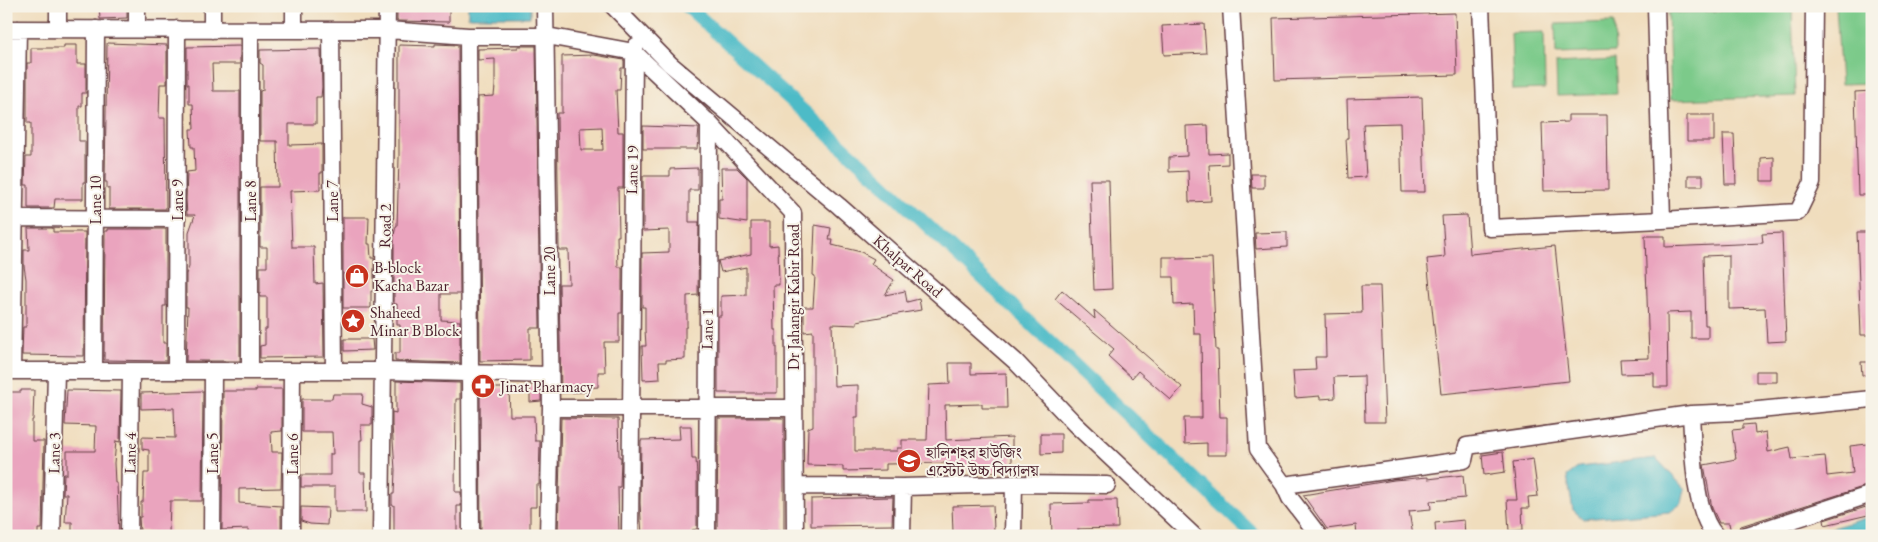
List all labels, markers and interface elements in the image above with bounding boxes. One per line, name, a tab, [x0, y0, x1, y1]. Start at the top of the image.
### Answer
street label: Lane 19	[621, 145, 643, 195]
street label: Lane 10	[85, 175, 106, 224]
street label: Lane 9	[167, 179, 188, 221]
street label: Lane 8	[240, 180, 261, 222]
street label: Lane 7	[322, 180, 343, 222]
street label: Road 2	[374, 203, 396, 248]
street label: Dr Jahangir Kabir Road	[783, 223, 804, 370]
street label: Khalpar Road	[869, 230, 948, 303]
street label: Lane 20	[539, 246, 560, 295]
place label: B-block Kacha Bazar	[374, 257, 449, 296]
shop icon: B-block Kacha Bazar	[344, 263, 370, 289]
place label: Shaheed Minar B Block	[370, 302, 460, 341]
place icon: Shaheed Minar B Block	[340, 308, 366, 334]
street label: Lane 1	[696, 308, 718, 350]
pharmacy icon: Jinat Pharmacy	[470, 373, 496, 399]
place label: Jinat Pharmacy	[498, 376, 594, 397]
street label: Lane 3	[43, 432, 65, 474]
street label: Lane 4	[119, 432, 141, 474]
street label: Lane 5	[202, 432, 223, 474]
street label: Lane 6	[282, 433, 303, 475]
place label: হালিশহর হাউজিং এস্টেট উচ্চ বিদ্যালয়	[925, 442, 1039, 481]
school or university icon: হালিশহর হাউজিং এস্টেট উচ্চ বিদ্যালয়	[896, 448, 922, 474]

